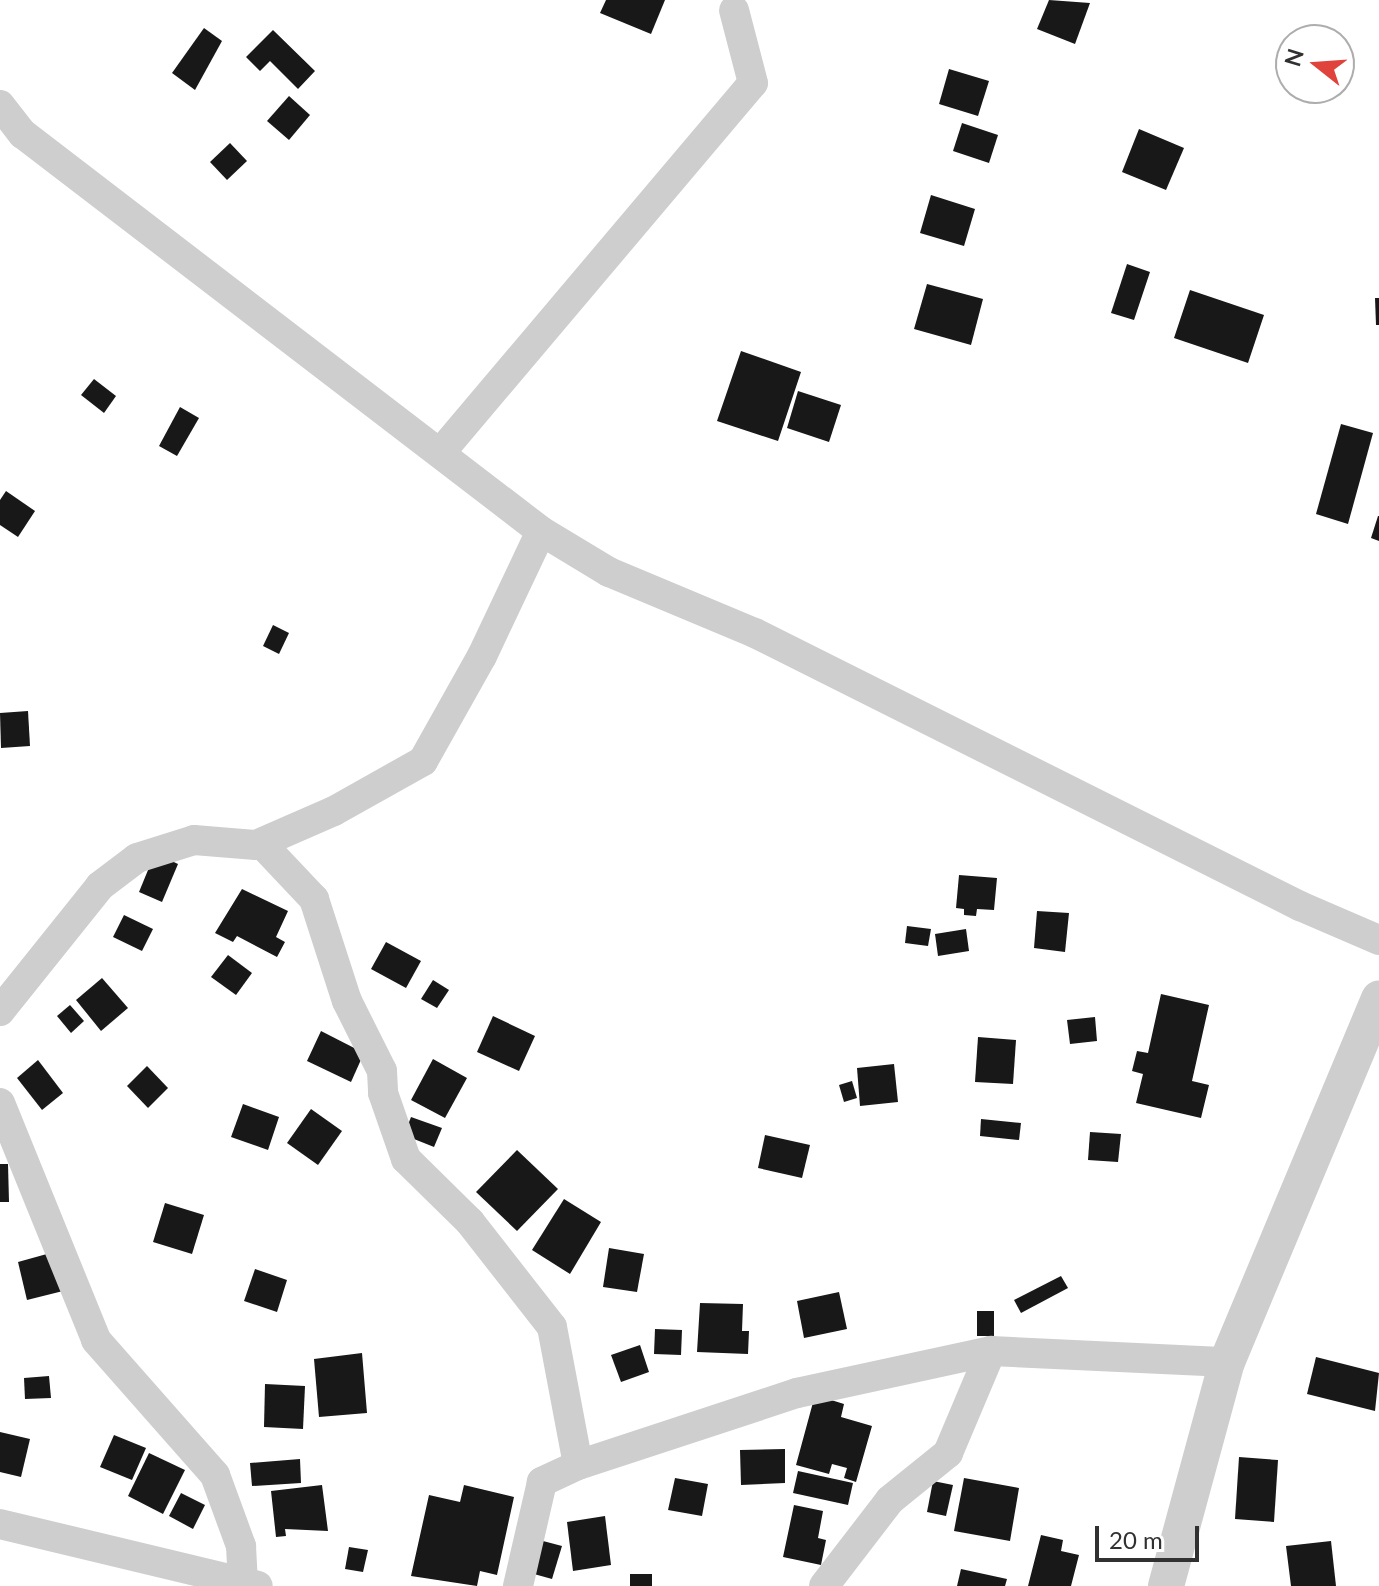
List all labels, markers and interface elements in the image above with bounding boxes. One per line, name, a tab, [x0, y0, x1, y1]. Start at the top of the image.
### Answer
north arrow	[1275, 24, 1355, 104]
text: N	[1278, 45, 1309, 69]
scale bar	[1099, 1510, 1203, 1560]
text: 20 m	[1109, 1525, 1163, 1554]

